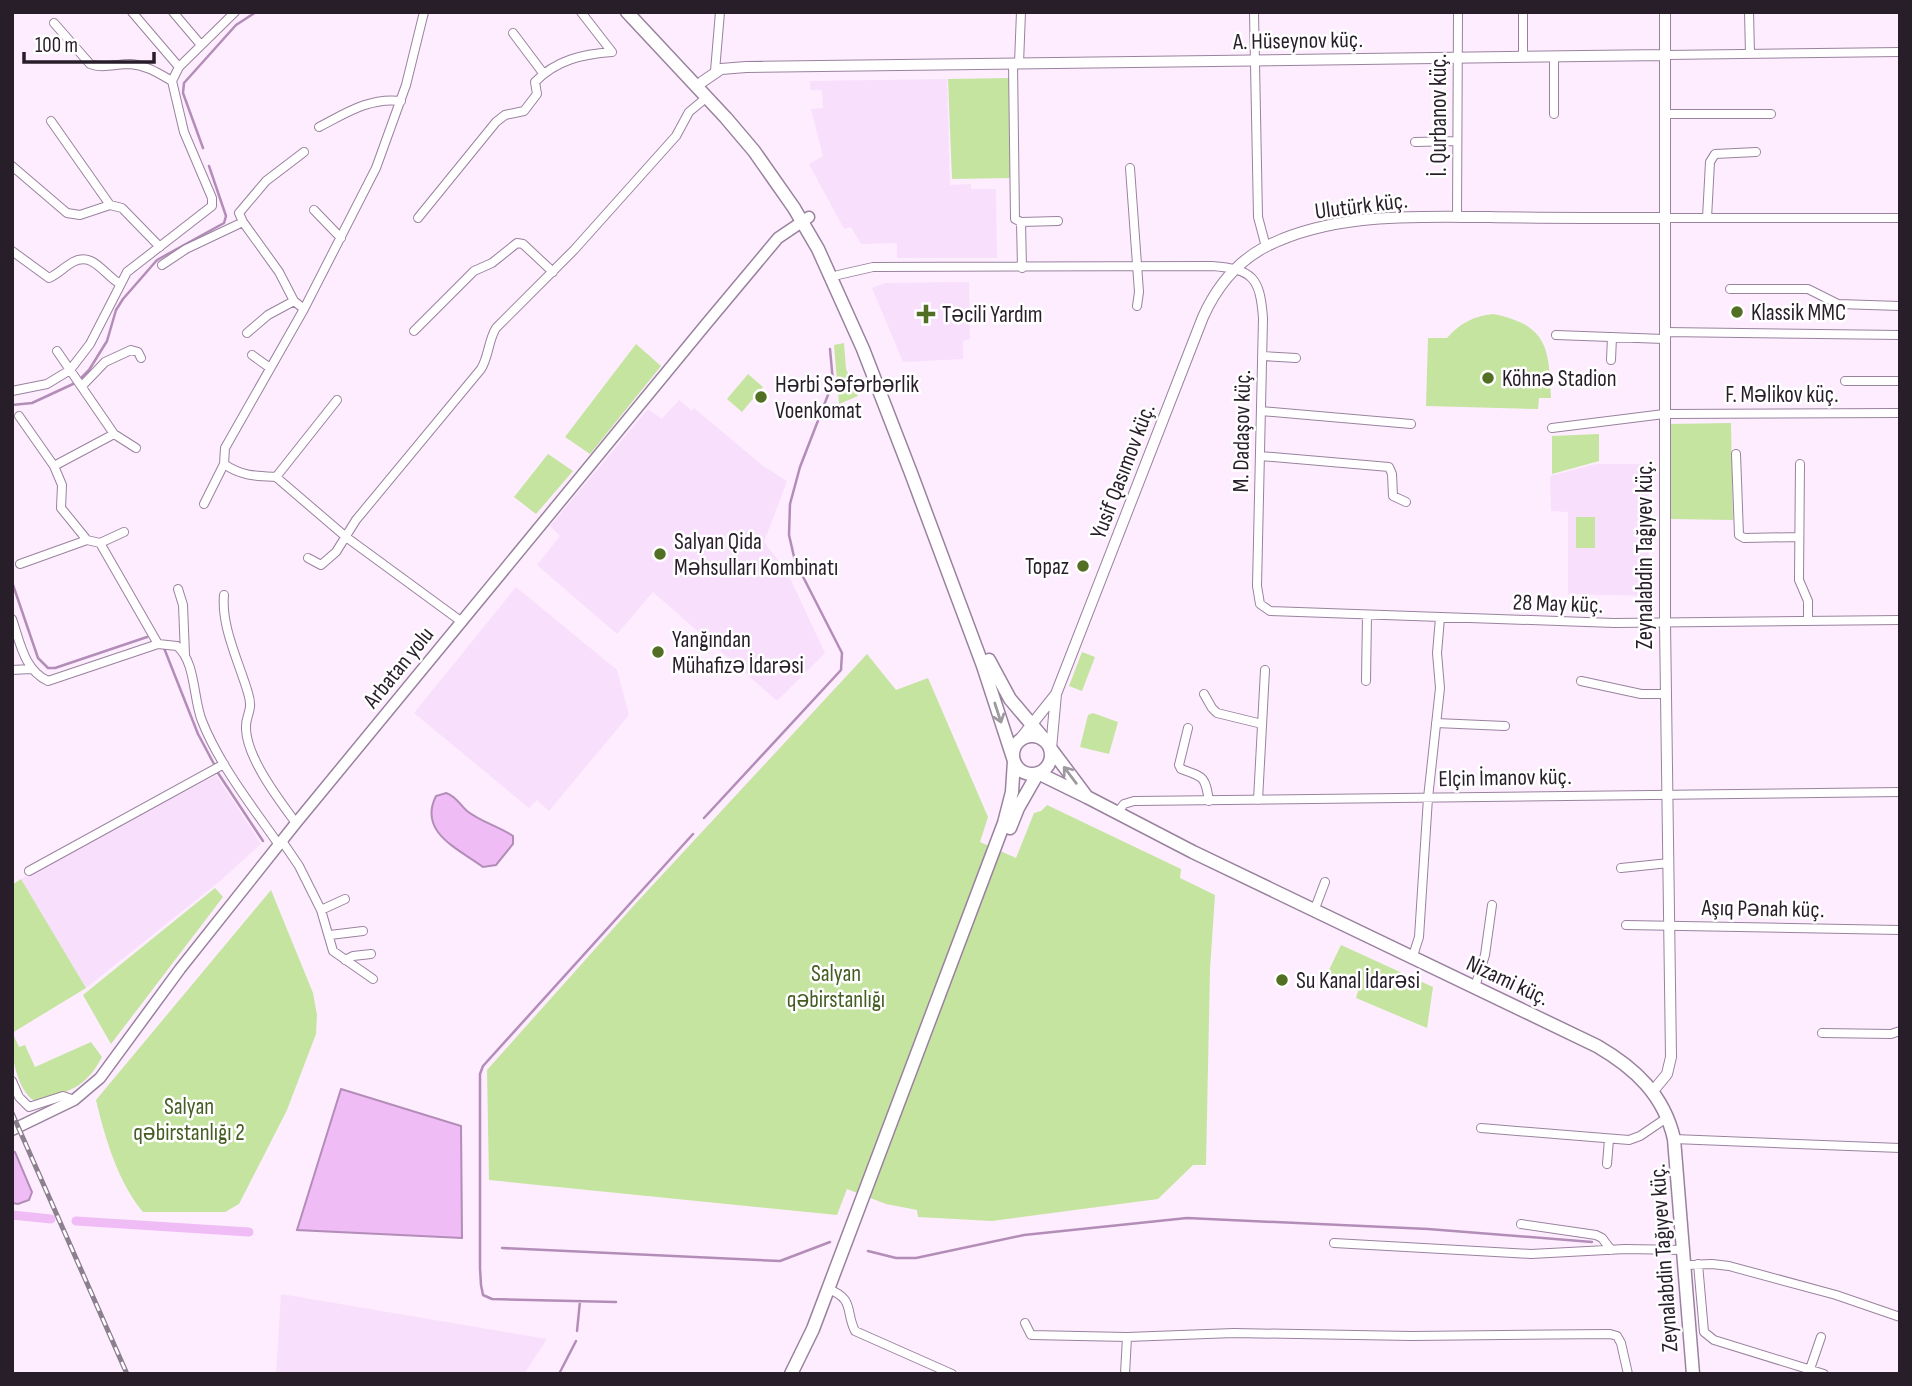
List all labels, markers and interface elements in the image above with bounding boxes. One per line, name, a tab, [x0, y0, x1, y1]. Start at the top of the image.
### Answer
scale bar	[24, 21, 154, 65]
street label: A. Hüseynov küç.	[1232, 26, 1363, 56]
text: 100 m	[35, 33, 78, 58]
street label: İ. Qurbanov küç.	[1425, 54, 1453, 176]
street label: Ulutürk küç.	[1313, 186, 1409, 226]
place label: Klassik MMC	[1751, 299, 1846, 327]
place label: Təcili Yardım	[942, 301, 1043, 329]
marker: Təcili Yardım	[916, 304, 936, 324]
marker: Klassik MMC	[1729, 304, 1745, 320]
place label: Köhnə Stadion	[1502, 365, 1617, 393]
street label: M. Dadaşov küç.	[1227, 369, 1257, 493]
marker: Köhnə Stadion	[1480, 370, 1496, 386]
place label: Hərbi Səfərbərlik Voenkomat	[775, 371, 919, 425]
street label: F. Məlikov küç.	[1725, 381, 1839, 409]
marker: Hərbi Səfərbərlik Voenkomat	[753, 389, 769, 405]
street label: Yusif Qasımov küç.	[1084, 400, 1162, 543]
street label: Zeynalabdin Tağıyev küç.	[1631, 461, 1659, 649]
place label: Salyan Qida Məhsulları Kombinatı	[674, 528, 838, 582]
marker: Salyan Qida Məhsulları Kombinatı	[652, 546, 668, 562]
place label: Topaz	[1025, 553, 1069, 581]
marker: Topaz	[1075, 558, 1091, 574]
street label: 28 May küç.	[1512, 588, 1604, 620]
street label: Arbatan yolu	[357, 621, 440, 715]
place label: Yanğından Mühafizə İdarəsi	[672, 626, 804, 680]
marker: Yanğından Mühafizə İdarəsi	[650, 644, 666, 660]
one-way arrow	[993, 701, 1005, 723]
street label: Elçin İmanov küç.	[1438, 763, 1572, 793]
one-way arrow	[1063, 766, 1078, 785]
street label: Aşıq Pənah küç.	[1700, 894, 1825, 924]
street label: Nizami küç.	[1462, 950, 1553, 1012]
park label: Salyan qəbirstanlığı	[787, 960, 885, 1014]
place label: Su Kanal İdarəsi	[1296, 967, 1420, 995]
marker: Su Kanal İdarəsi	[1274, 972, 1290, 988]
park label: Salyan qəbirstanlığı 2	[133, 1093, 245, 1147]
street label: Zeynalabdin Tağıyev küç.	[1643, 1163, 1685, 1353]

